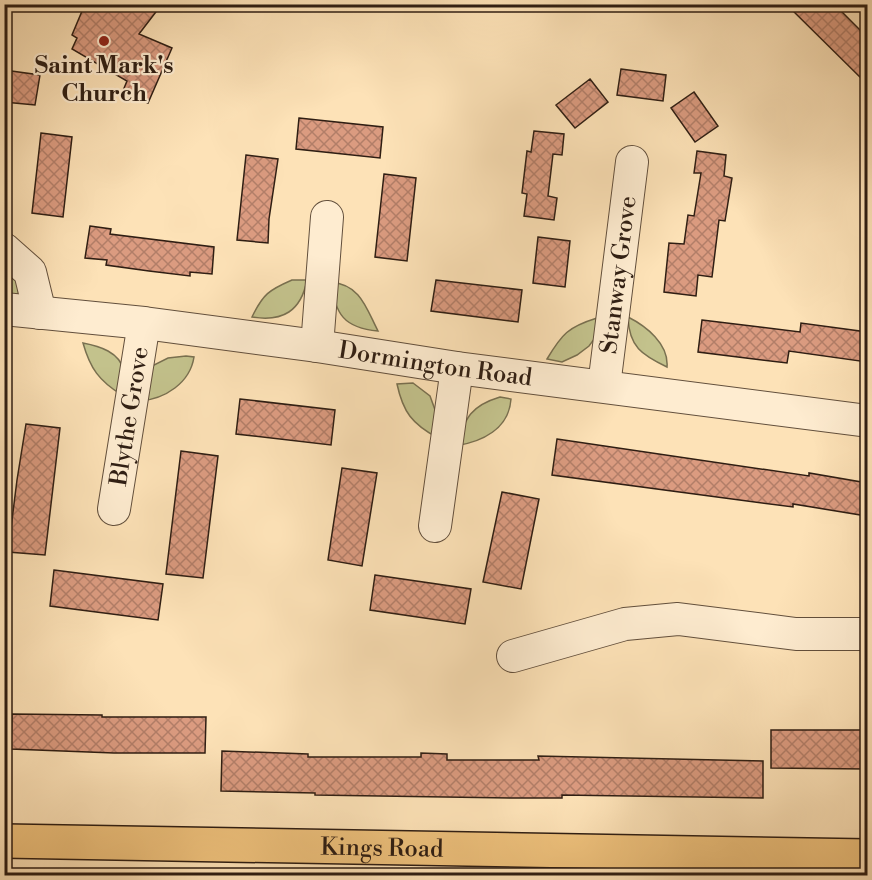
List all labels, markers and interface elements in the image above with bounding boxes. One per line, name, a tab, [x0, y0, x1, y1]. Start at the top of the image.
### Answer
marker: Saint Mark's Church	[97, 34, 111, 48]
place label: Saint Mark's Church	[34, 51, 174, 109]
street label: Stanway Grove	[594, 194, 644, 356]
street label: Dormington Road	[336, 336, 534, 394]
street label: Blythe Grove	[104, 345, 156, 489]
street label: Kings Road	[320, 832, 444, 865]

